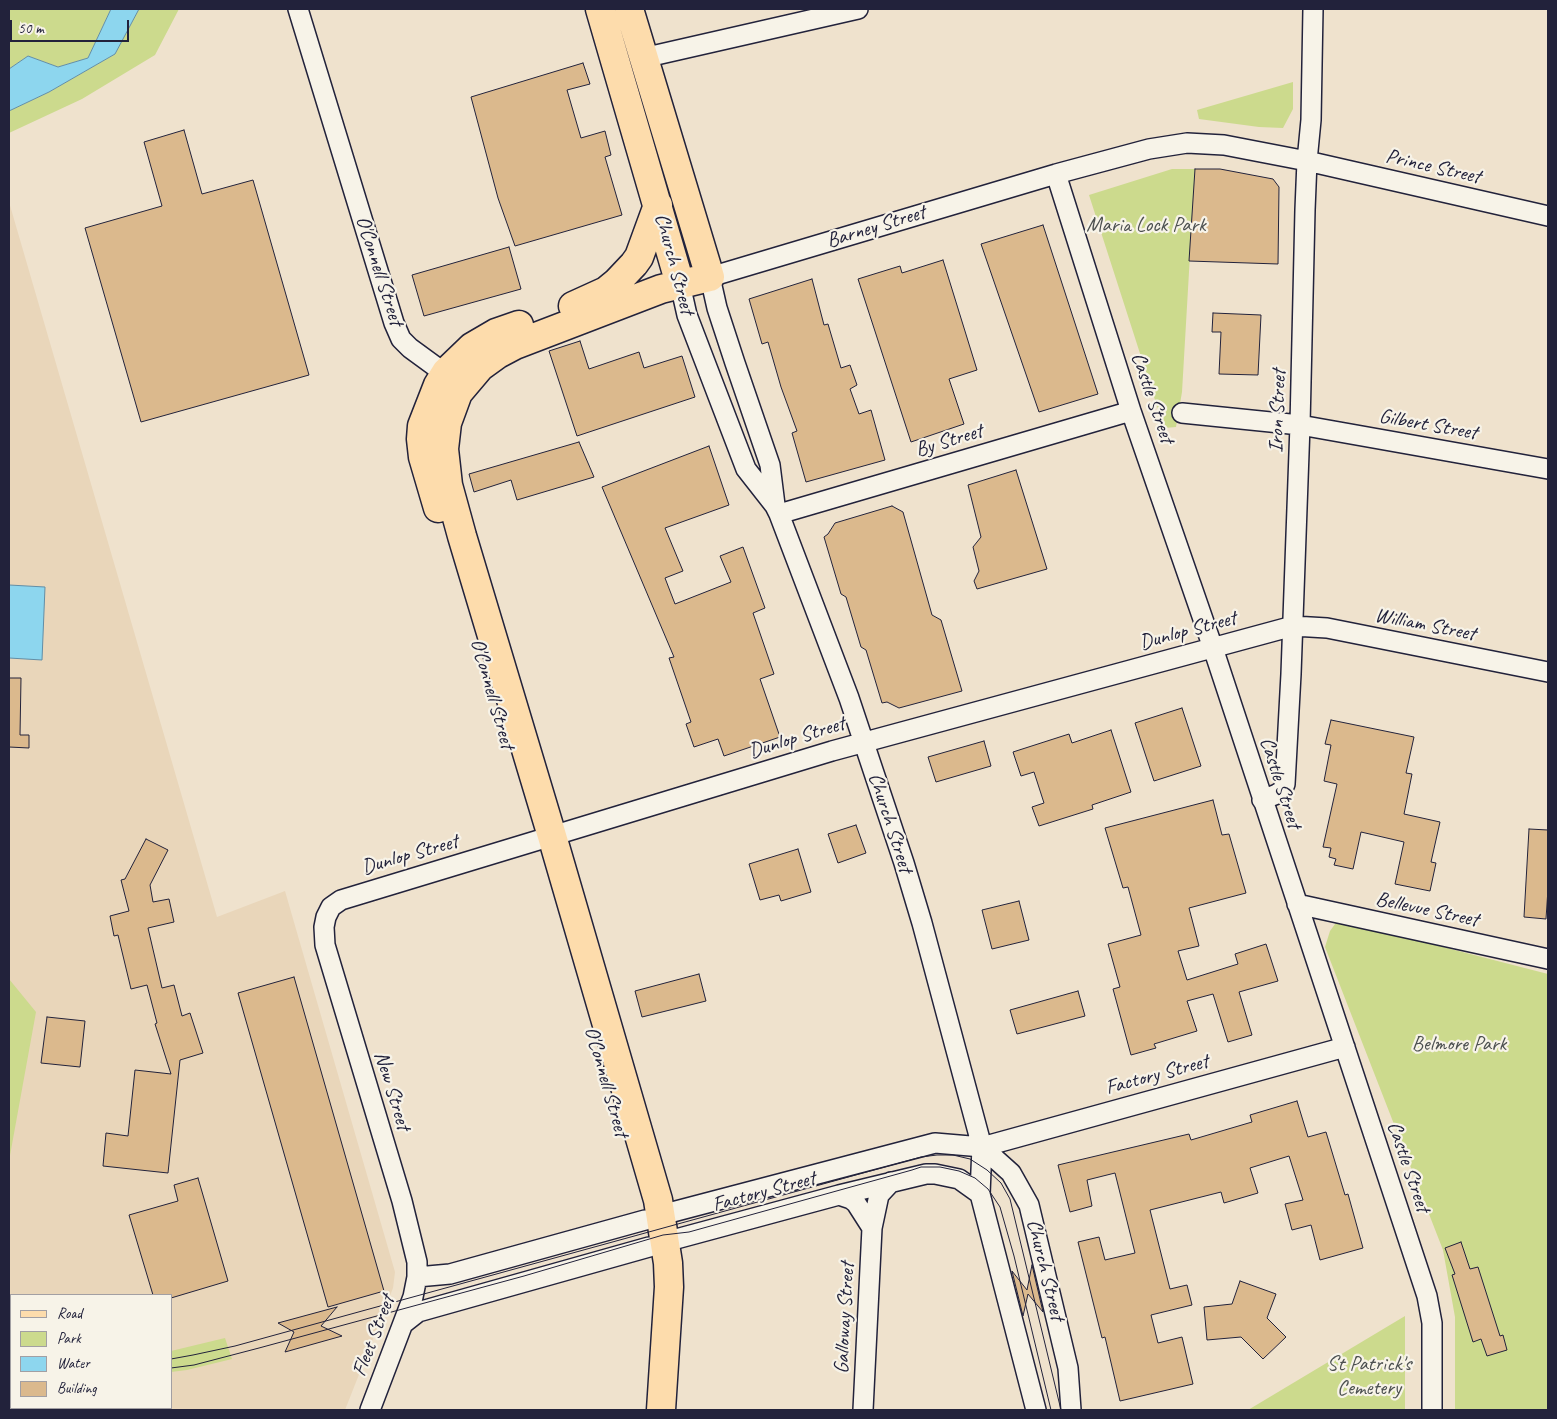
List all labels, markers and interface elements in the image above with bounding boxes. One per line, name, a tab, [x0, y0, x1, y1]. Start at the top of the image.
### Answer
scale bar	[12, 10, 131, 42]
text: 50 m	[18, 19, 44, 38]
street label: Prince Street	[1383, 144, 1483, 190]
street label: Barney Street	[824, 200, 928, 254]
street label: Church Street	[648, 211, 700, 317]
park label: Maria Lock Park	[1086, 212, 1206, 238]
street label: O'Connell Street	[349, 213, 409, 329]
street label: Castle Street	[1125, 349, 1179, 447]
street label: Iron Street	[1264, 369, 1292, 453]
street label: Gilbert Street	[1377, 404, 1479, 446]
street label: By Street	[912, 419, 986, 463]
street label: William Street	[1373, 603, 1477, 647]
street label: Dunlop Street	[1137, 606, 1239, 656]
street label: O'Connell Street	[464, 636, 520, 752]
street label: Dunlop Street	[746, 711, 848, 765]
street label: Castle Street	[1253, 734, 1307, 832]
street label: Church Street	[862, 770, 918, 876]
street label: Dunlop Street	[359, 829, 461, 881]
street label: Bellevue Street	[1373, 887, 1481, 933]
street label: O'Connell Street	[578, 1024, 634, 1140]
park label: Belmore Park	[1412, 1031, 1506, 1057]
street label: New Street	[368, 1048, 416, 1134]
street label: Factory Street	[1103, 1049, 1211, 1101]
street label: Castle Street	[1381, 1118, 1435, 1216]
street label: Factory Street	[710, 1166, 818, 1218]
street label: Church Street	[1020, 1217, 1070, 1323]
street label: Galloway Street	[830, 1262, 860, 1374]
street label: Fleet Street	[347, 1292, 401, 1380]
legend	[10, 1294, 172, 1409]
text: Road	[57, 1304, 82, 1323]
text: Park	[57, 1329, 81, 1348]
park label: St Patrick's Cemetery	[1327, 1351, 1411, 1401]
text: Water	[57, 1354, 90, 1373]
text: Building	[57, 1379, 96, 1398]

